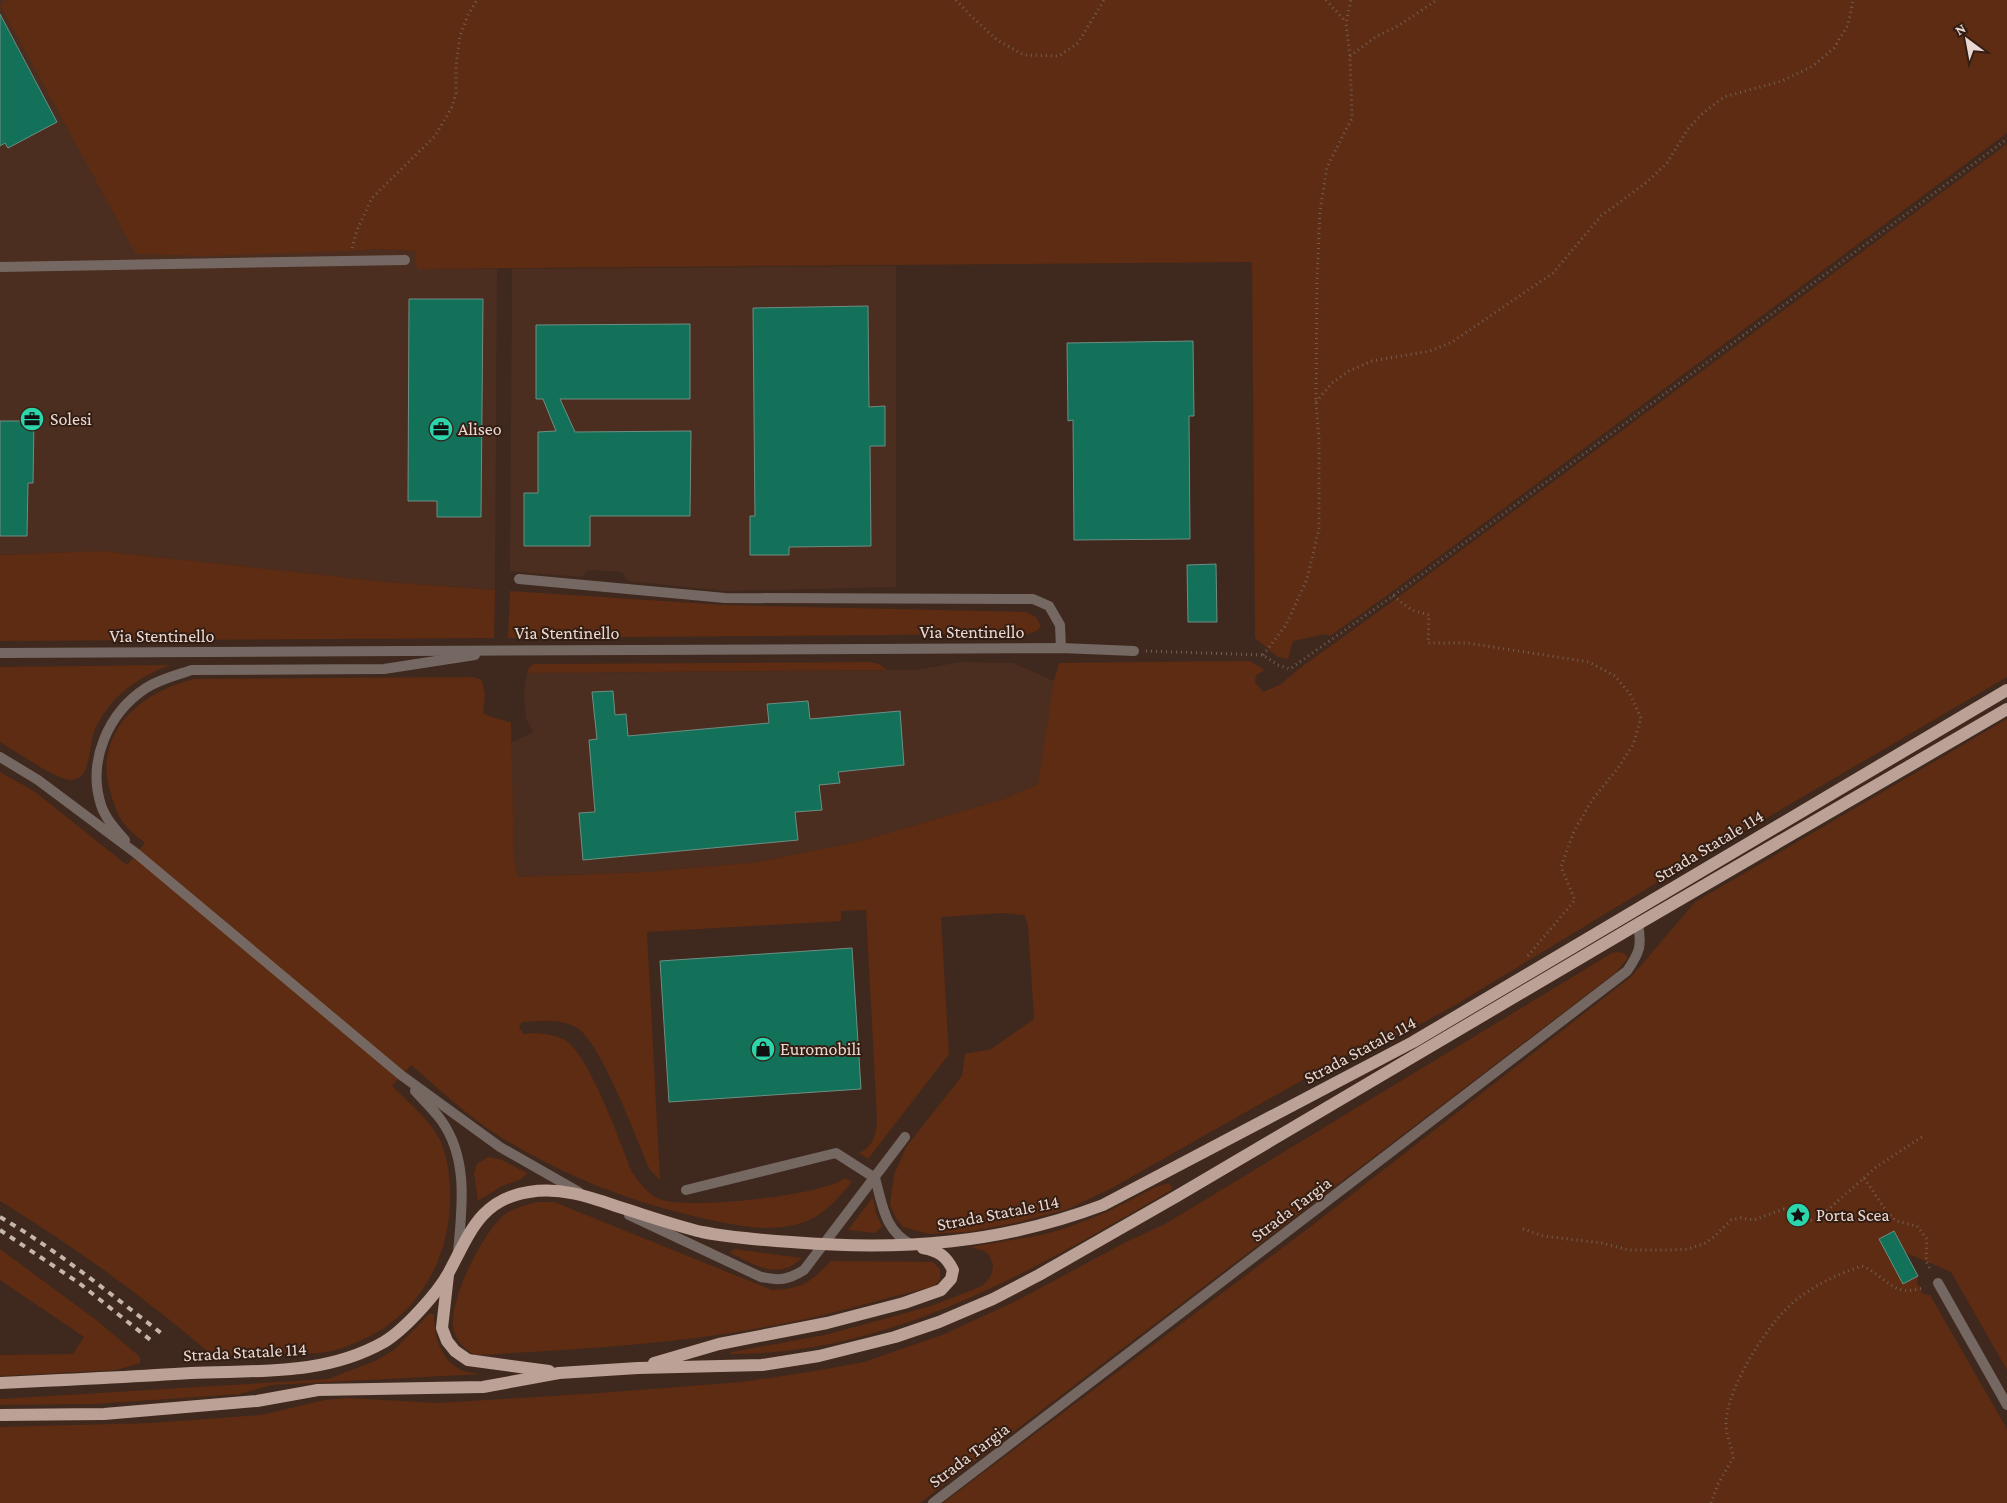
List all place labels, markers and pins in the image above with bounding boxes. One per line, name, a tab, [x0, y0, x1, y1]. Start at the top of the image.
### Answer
office icon: Solesi	[19, 406, 45, 432]
place label: Solesi	[50, 409, 92, 429]
office icon: Aliseo	[428, 416, 454, 442]
place label: Aliseo	[458, 419, 502, 439]
shop icon: Euromobili	[750, 1036, 776, 1062]
place label: Euromobili	[780, 1039, 861, 1059]
place icon: Porta Scea	[1785, 1202, 1811, 1228]
place label: Porta Scea	[1816, 1205, 1890, 1225]

